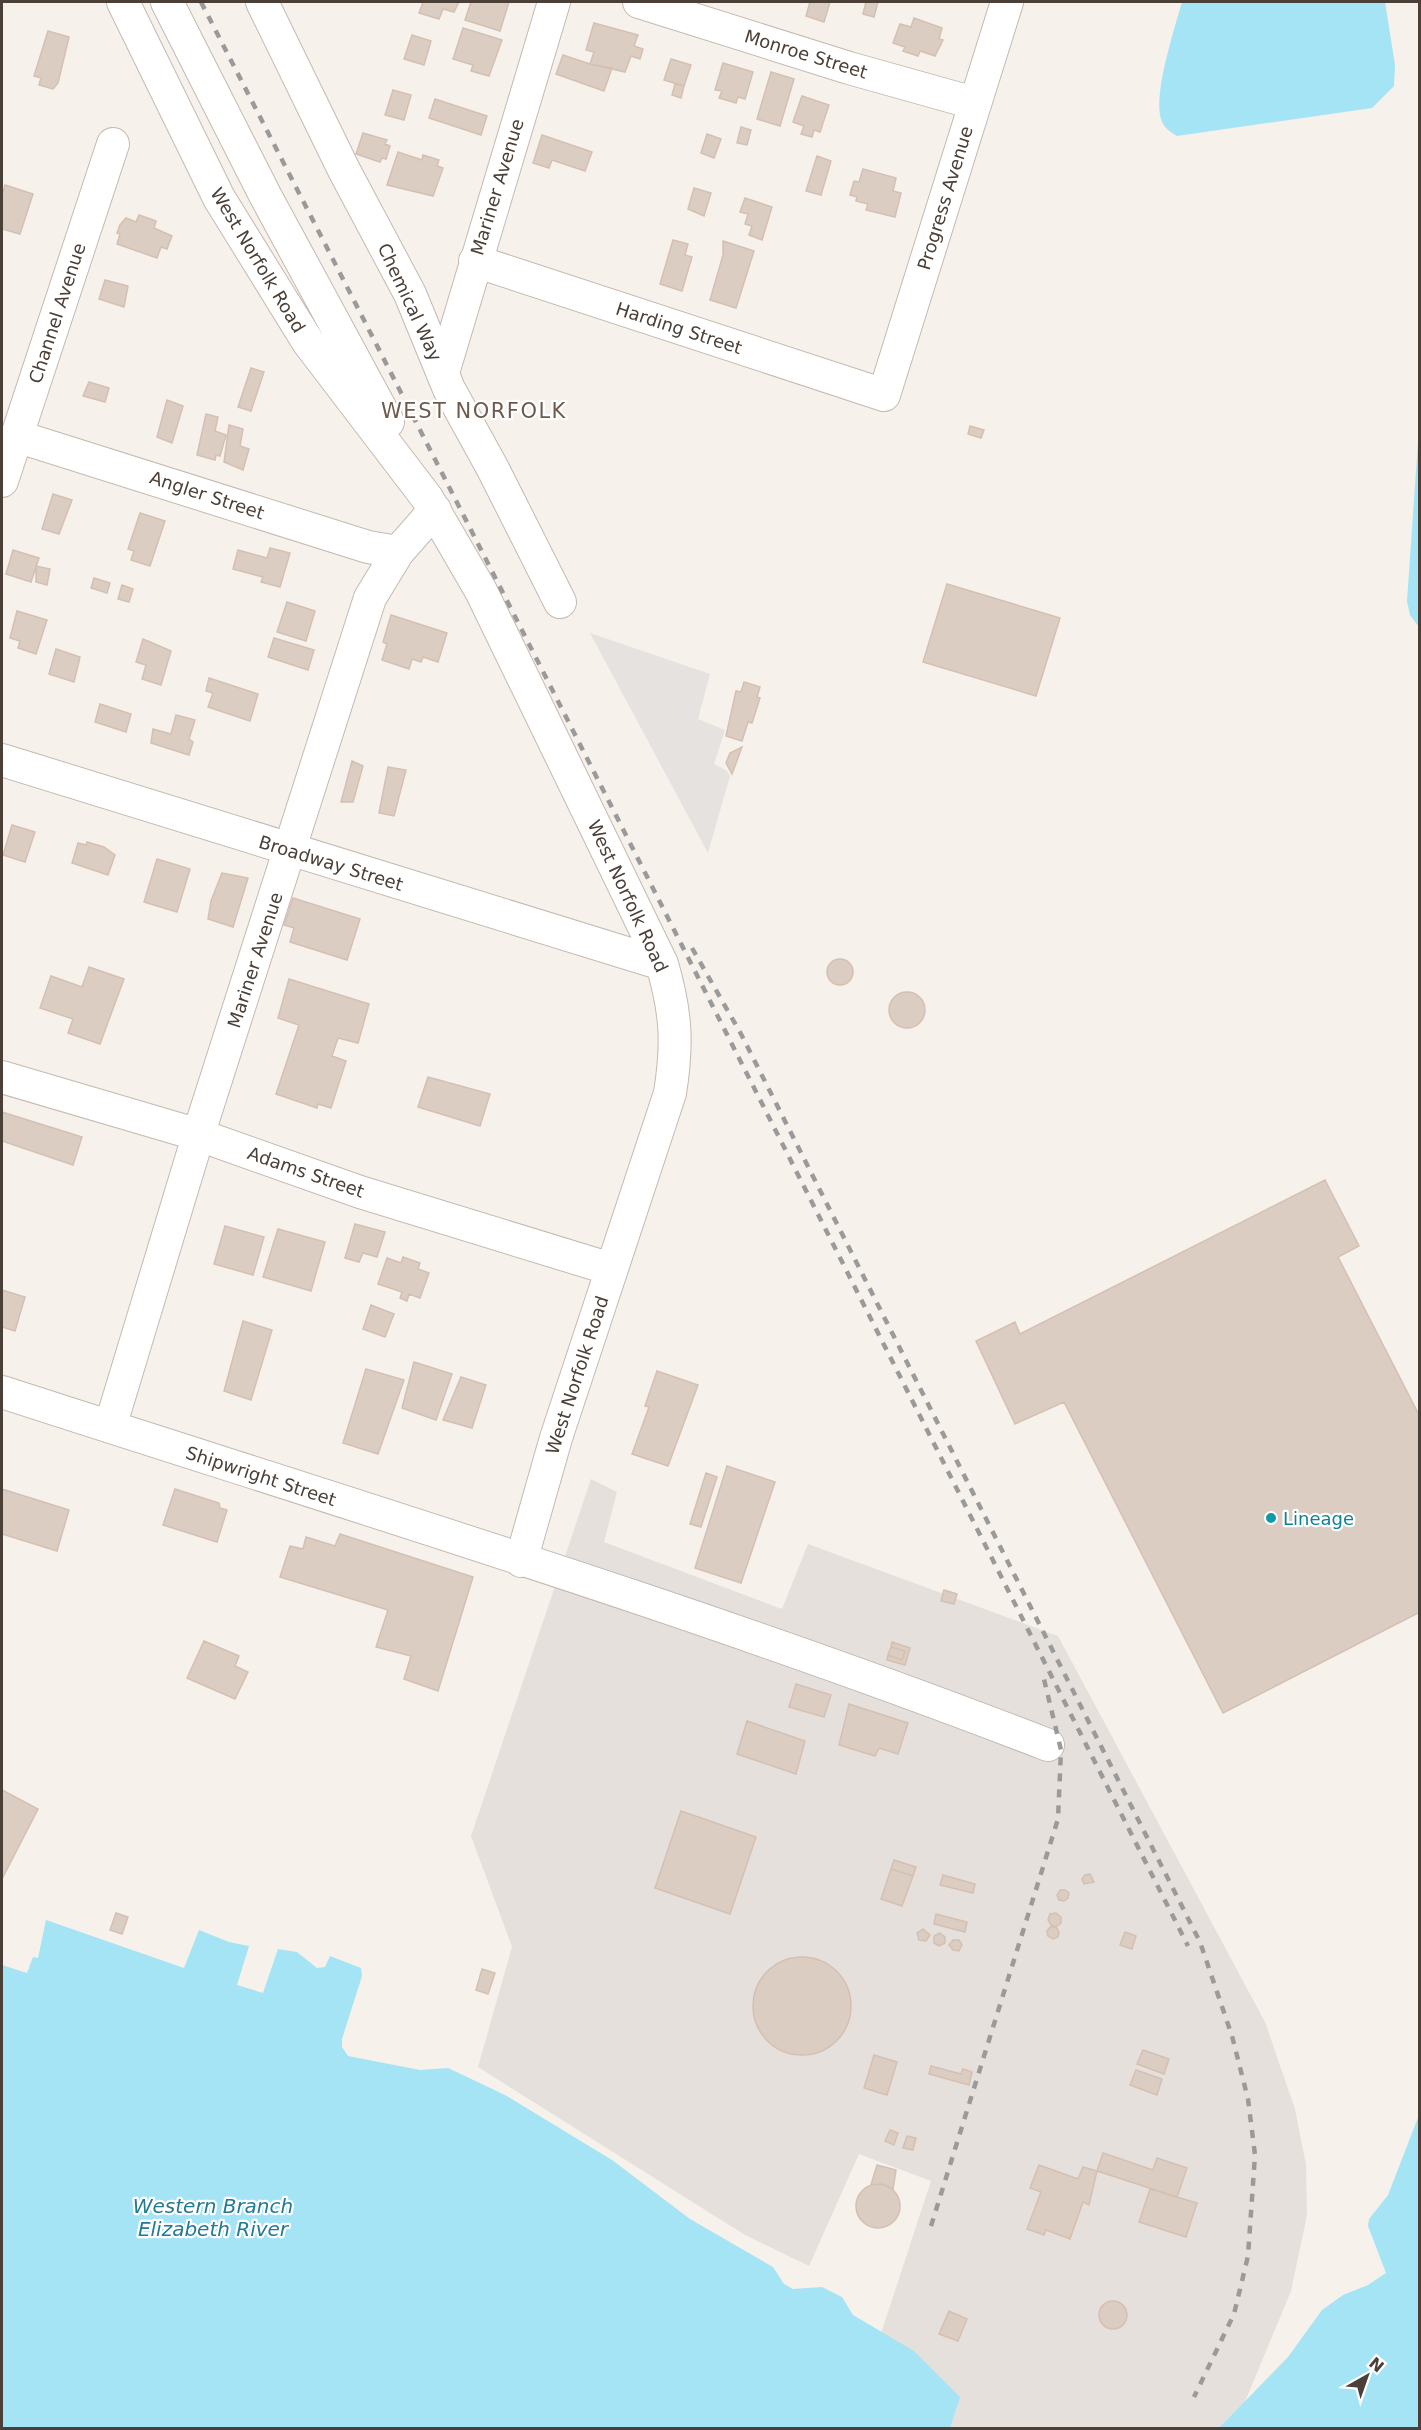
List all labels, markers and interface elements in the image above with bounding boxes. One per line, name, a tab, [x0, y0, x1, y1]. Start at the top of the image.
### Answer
street label: Monroe Street	[742, 25, 870, 83]
street label: Mariner Avenue	[466, 116, 528, 258]
street label: Progress Avenue	[913, 123, 977, 273]
street label: West Norfolk Road	[206, 184, 310, 336]
street label: Channel Avenue	[24, 240, 90, 386]
street label: Chemical Way	[374, 240, 447, 365]
street label: Harding Street	[613, 298, 745, 358]
district label: WEST NORFOLK	[381, 399, 567, 423]
street label: Angler Street	[147, 467, 267, 523]
street label: West Norfolk Road	[584, 817, 672, 975]
street label: Broadway Street	[256, 831, 406, 895]
street label: Mariner Avenue	[223, 889, 287, 1031]
street label: Adams Street	[245, 1142, 367, 1202]
street label: West Norfolk Road	[541, 1293, 613, 1457]
street label: Shipwright Street	[183, 1442, 339, 1510]
place label: Lineage	[1283, 1508, 1354, 1529]
marker: Lineage	[1264, 1511, 1278, 1525]
water label: Western Branch Elizabeth River	[133, 2194, 293, 2241]
north arrow	[1337, 2346, 1397, 2406]
text: N	[1365, 2353, 1388, 2376]

